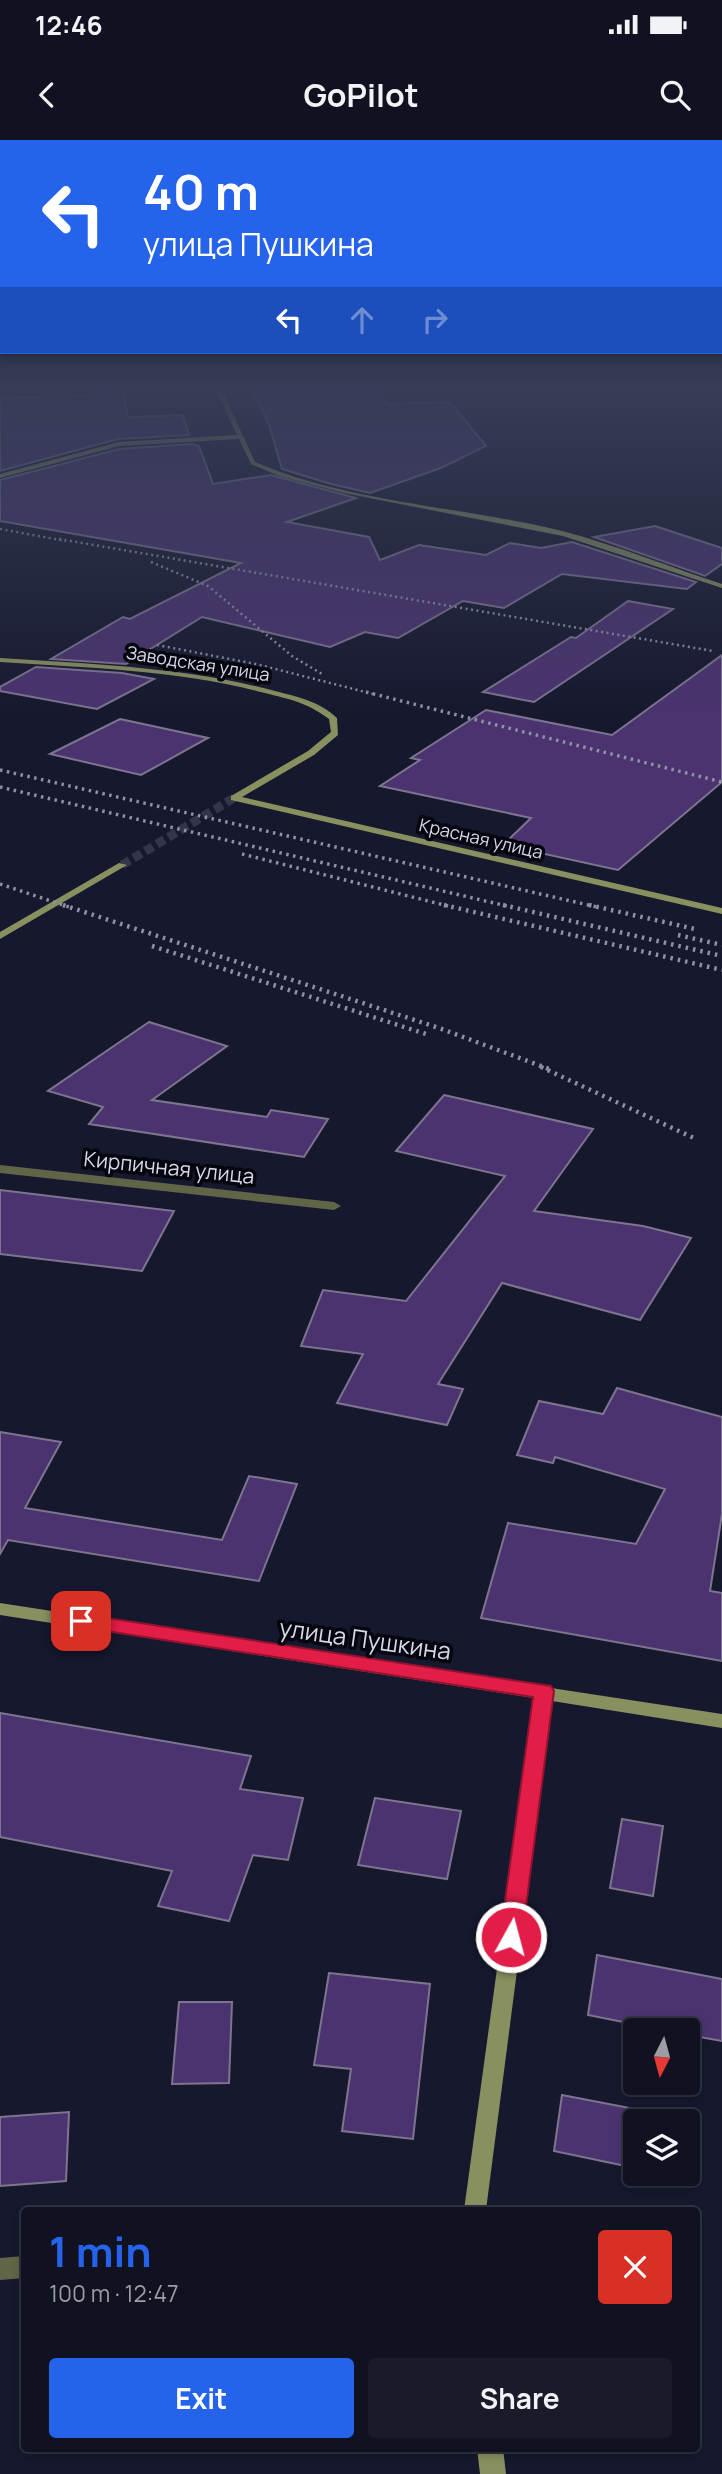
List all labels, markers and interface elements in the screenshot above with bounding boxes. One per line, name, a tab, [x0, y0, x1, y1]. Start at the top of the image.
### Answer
text: 12:46	[35, 7, 103, 43]
text: GoPilot	[303, 73, 419, 117]
icon: back	[28, 76, 66, 114]
icon: search	[656, 76, 694, 114]
text: 40 m	[143, 158, 259, 225]
icon: left	[28, 168, 119, 259]
text: улица Пушкина	[143, 222, 374, 266]
icon: left	[270, 301, 308, 339]
icon: ahead	[343, 301, 381, 339]
icon: right	[416, 301, 454, 339]
street label: Заводская улица	[125, 640, 272, 686]
street label: Красная улица	[417, 812, 545, 864]
street label: Кирпичная улица	[82, 1144, 256, 1190]
pin	[51, 1591, 111, 1651]
icon: arrive	[62, 1602, 100, 1640]
street label: улица Пушкина	[277, 1610, 453, 1667]
position arrow	[474, 1900, 548, 1974]
north arrow	[623, 2018, 700, 2095]
map controls	[623, 2018, 700, 2186]
button: layers	[623, 2109, 700, 2186]
text: 1 min	[49, 2222, 152, 2280]
button: close	[598, 2230, 672, 2304]
text: 100 m · 12:47	[49, 2277, 179, 2309]
button: Exit	[49, 2358, 354, 2438]
button: Share	[368, 2358, 672, 2438]

